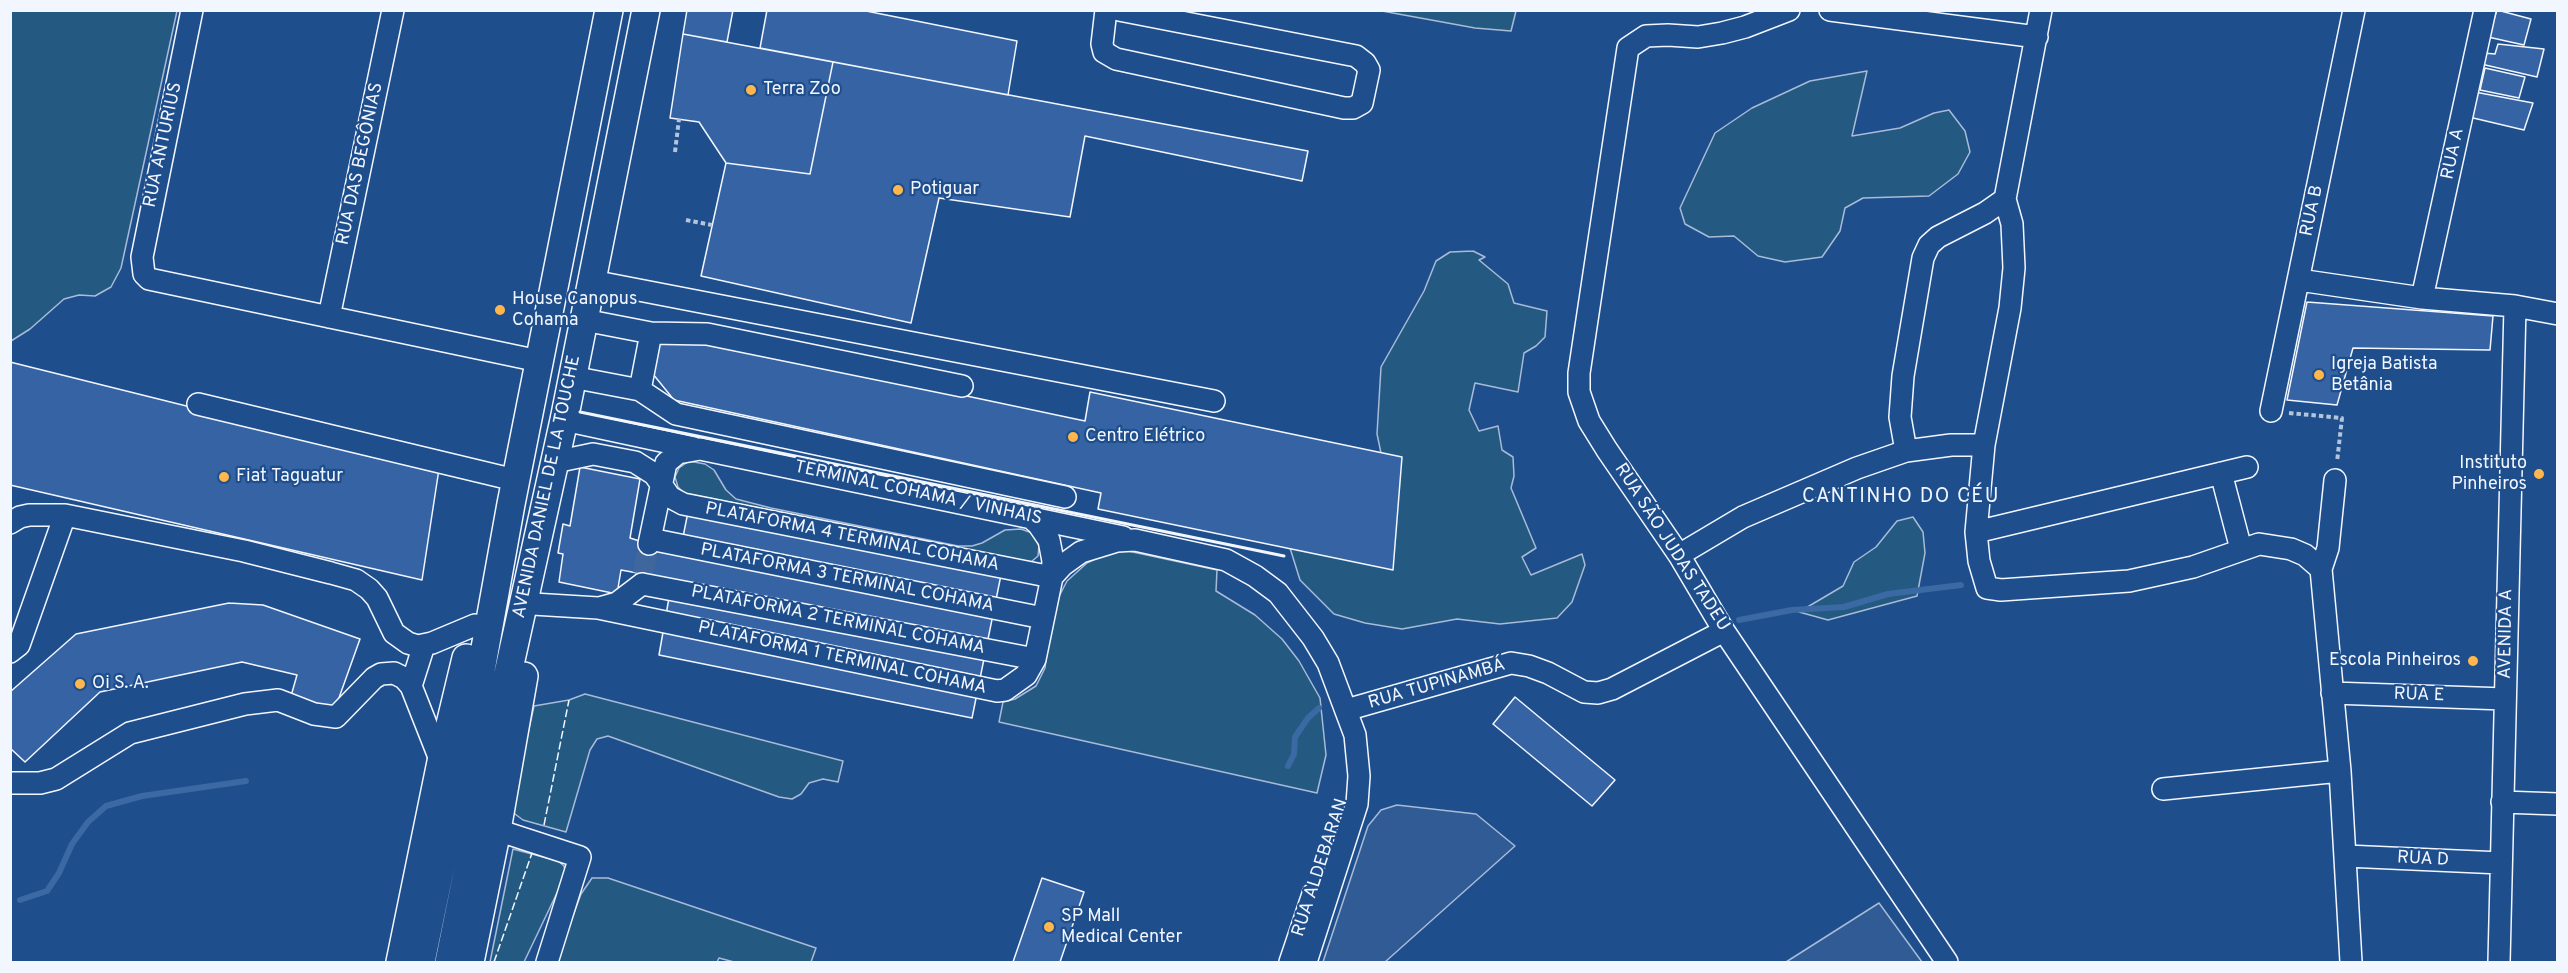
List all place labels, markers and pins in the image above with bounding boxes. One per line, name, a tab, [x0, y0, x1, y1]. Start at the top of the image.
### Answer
place label: Terra Zoo	[763, 79, 841, 101]
marker: Terra Zoo	[744, 83, 758, 97]
place label: Potiguar	[910, 179, 979, 201]
marker: Potiguar	[891, 183, 905, 197]
place label: House Canopus Cohama	[512, 289, 637, 332]
marker: House Canopus Cohama	[493, 303, 507, 317]
place label: Igreja Batista Betânia	[2331, 354, 2437, 397]
marker: Igreja Batista Betânia	[2312, 368, 2326, 382]
place label: Centro Elétrico	[1085, 426, 1205, 448]
marker: Centro Elétrico	[1066, 430, 1080, 444]
place label: Instituto Pinheiros	[2451, 453, 2527, 496]
place label: Fiat Taguatur	[236, 466, 343, 488]
marker: Instituto Pinheiros	[2532, 467, 2546, 481]
marker: Fiat Taguatur	[217, 470, 231, 484]
place label: Escola Pinheiros	[2329, 650, 2461, 672]
marker: Escola Pinheiros	[2466, 654, 2480, 668]
place label: Oi S. A.	[92, 673, 149, 695]
marker: Oi S. A.	[73, 677, 87, 691]
place label: SP Mall Medical Center	[1061, 906, 1182, 948]
marker: SP Mall Medical Center	[1042, 920, 1056, 934]

